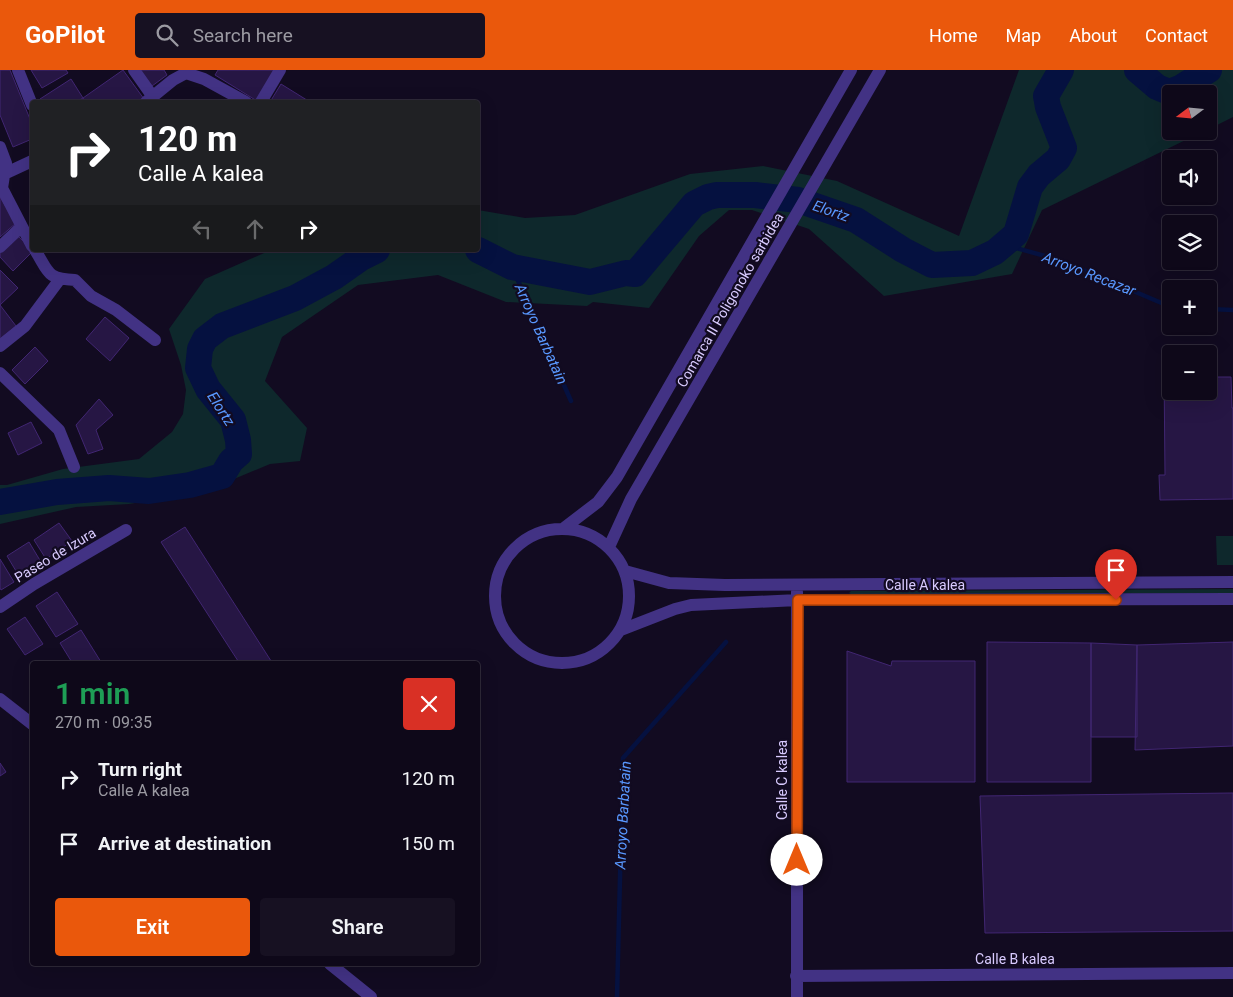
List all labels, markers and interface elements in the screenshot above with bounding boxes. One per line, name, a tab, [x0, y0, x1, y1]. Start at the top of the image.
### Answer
search box	[135, 13, 485, 58]
text: GoPilot	[25, 21, 105, 49]
icon: search	[153, 21, 181, 49]
text: Search here	[193, 24, 293, 47]
text: Home	[929, 25, 978, 46]
text: Map	[1006, 25, 1041, 46]
text: About	[1069, 25, 1117, 46]
text: Contact	[1145, 25, 1208, 46]
north arrow	[1162, 85, 1218, 140]
map controls	[1162, 85, 1217, 400]
text: 120 m	[138, 119, 237, 160]
icon: right	[55, 120, 120, 185]
button: sound	[1162, 150, 1217, 205]
text: Calle A kalea	[138, 161, 264, 186]
water label: Elortz	[810, 196, 852, 226]
street label: Comarca II Poligonoko sarbidea	[673, 210, 787, 390]
icon: left	[188, 215, 216, 243]
icon: ahead	[241, 215, 269, 243]
icon: right	[294, 215, 322, 243]
button: layers	[1162, 215, 1217, 270]
water label: Arroyo Recazar	[1039, 248, 1139, 300]
water label: Arroyo Barbatain	[510, 280, 571, 387]
button: +	[1162, 280, 1217, 335]
button: −	[1162, 345, 1217, 400]
water label: Elortz	[203, 388, 239, 430]
street label: Paseo de Izura	[12, 524, 98, 586]
pin	[1095, 549, 1137, 600]
icon: arrive	[1102, 556, 1130, 584]
street label: Calle A kalea	[885, 577, 965, 593]
text: 1 min	[55, 676, 130, 711]
button: close	[403, 678, 455, 730]
text: 270 m · 09:35	[55, 713, 152, 732]
street label: Calle C kalea	[774, 740, 790, 820]
text: Turn right	[98, 758, 182, 781]
water label: Arroyo Barbatain	[611, 760, 635, 871]
icon: right	[55, 765, 83, 793]
text: 120 m	[402, 767, 455, 790]
text: Calle A kalea	[98, 781, 190, 800]
icon: arrive	[55, 830, 83, 858]
text: Arrive at destination	[98, 832, 271, 855]
text: 150 m	[402, 832, 455, 855]
position arrow	[770, 833, 822, 885]
button: Exit	[55, 898, 250, 956]
button: Share	[260, 898, 455, 956]
street label: Calle B kalea	[975, 951, 1055, 967]

